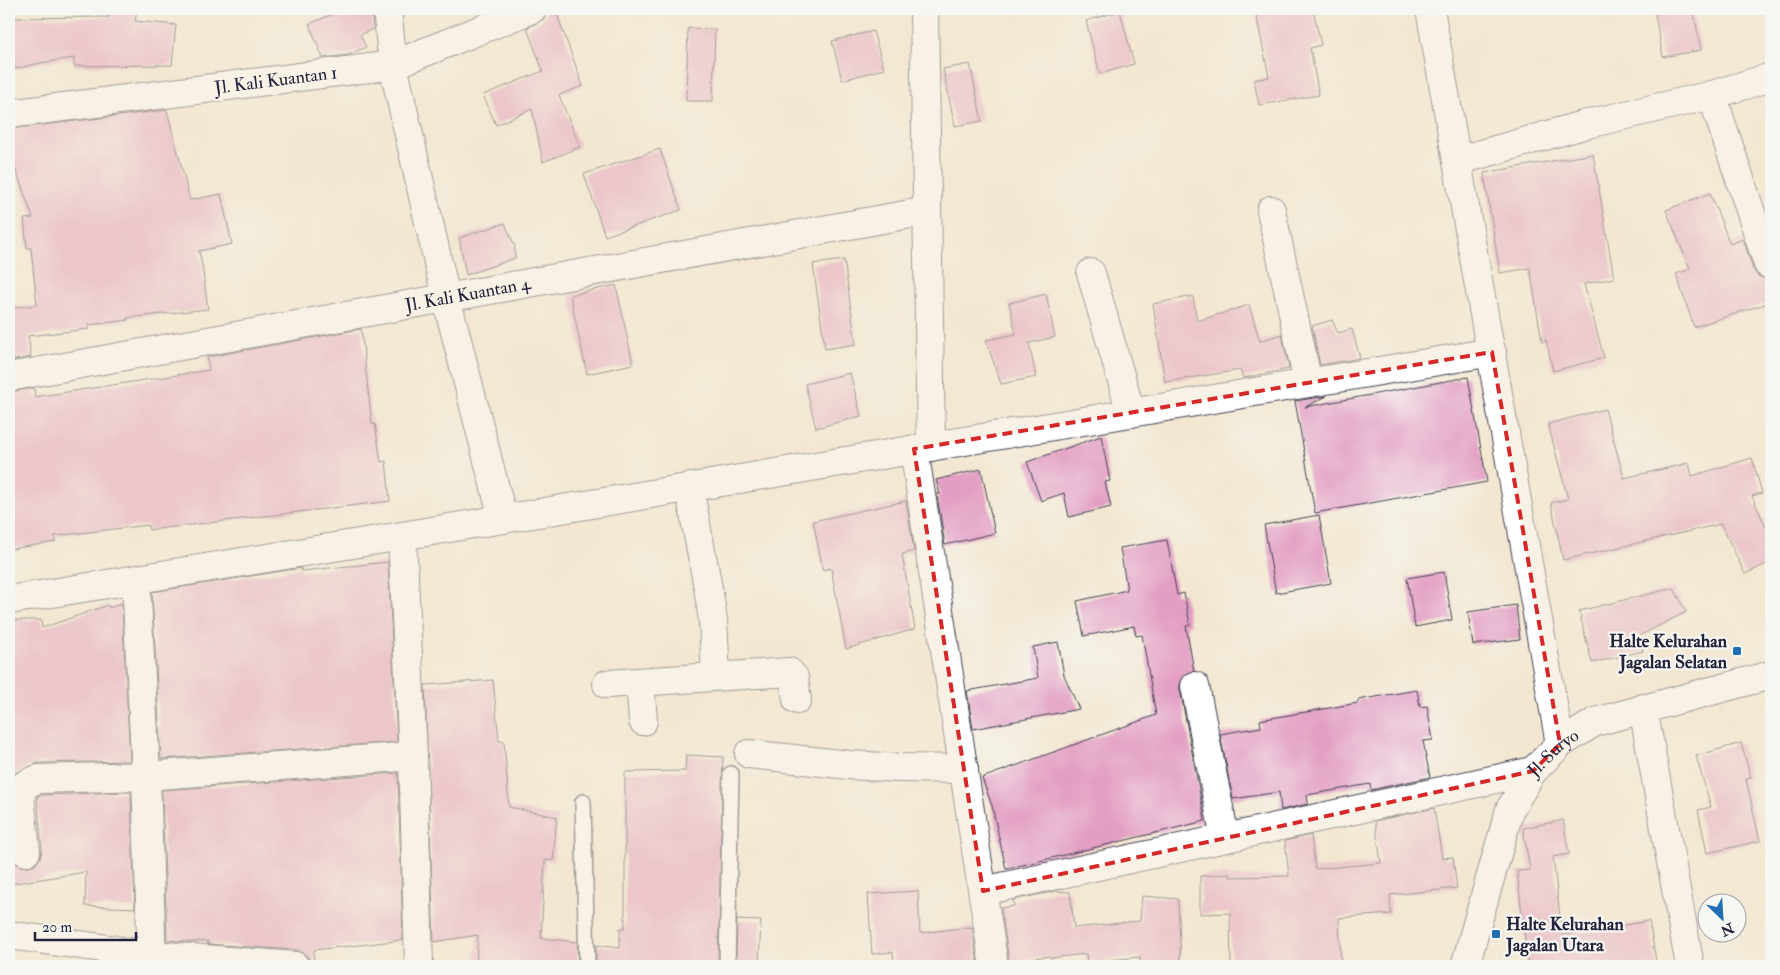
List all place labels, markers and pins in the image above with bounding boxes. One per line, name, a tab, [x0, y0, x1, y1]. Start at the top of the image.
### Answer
place label: Halte Kelurahan Jagalan Selatan	[1609, 630, 1728, 674]
marker: Halte Kelurahan Jagalan Selatan	[1731, 645, 1743, 657]
place label: Halte Kelurahan Jagalan Utara	[1505, 913, 1624, 957]
marker: Halte Kelurahan Jagalan Utara	[1490, 928, 1502, 940]

